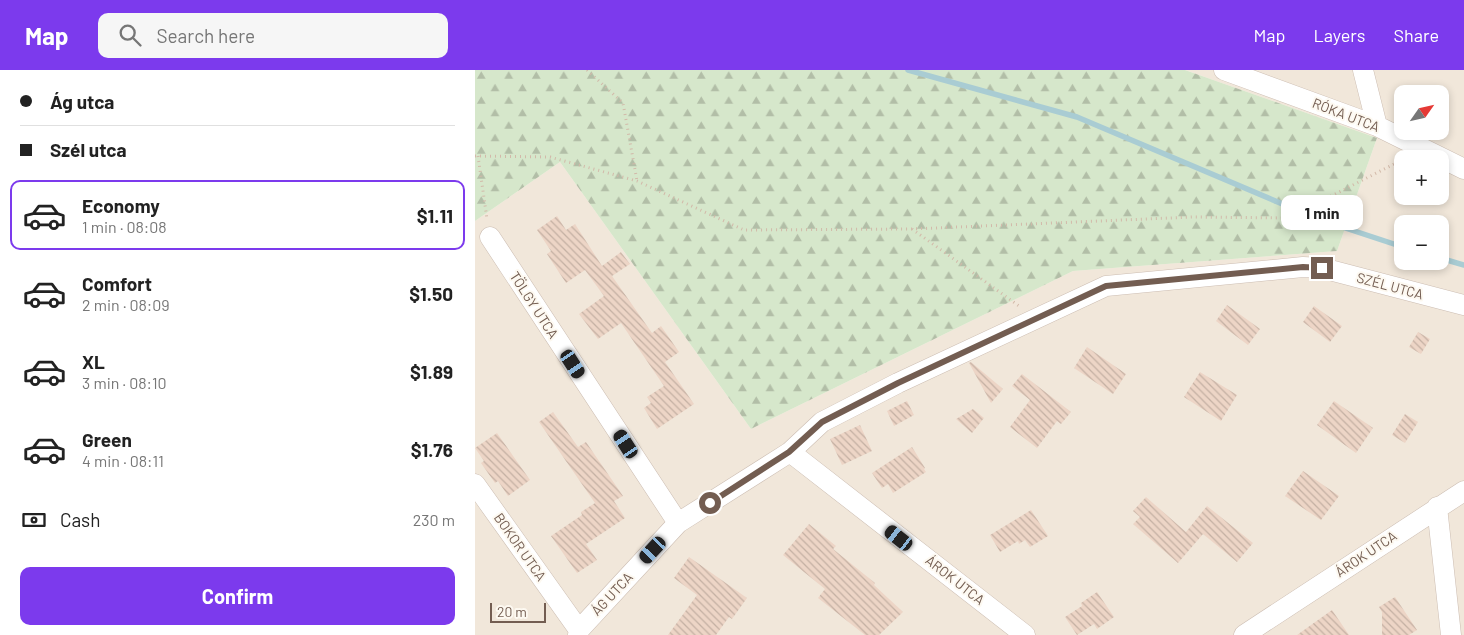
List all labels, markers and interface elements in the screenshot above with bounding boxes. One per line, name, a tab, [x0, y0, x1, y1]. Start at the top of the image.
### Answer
search box	[98, 13, 448, 58]
text: Map	[25, 21, 68, 50]
icon: search	[116, 21, 144, 49]
text: Search here	[156, 24, 255, 47]
text: Map	[1253, 24, 1285, 46]
text: Layers	[1313, 24, 1366, 46]
text: Share	[1394, 24, 1439, 46]
north arrow	[1394, 85, 1449, 140]
map controls	[1394, 85, 1449, 270]
text: Ág utca	[50, 90, 114, 113]
street label: RÓKA UTCA	[1310, 94, 1383, 135]
text: Szél utca	[50, 138, 127, 161]
button: +	[1394, 150, 1449, 205]
icon: car	[22, 193, 67, 238]
text: Economy	[82, 194, 160, 217]
callout: 1 min	[1281, 196, 1363, 230]
text: 1 min	[1304, 203, 1340, 222]
text: $1.11	[417, 204, 453, 227]
button: −	[1394, 215, 1449, 270]
text: 1 min · 08:08	[82, 217, 167, 236]
route end	[1311, 257, 1333, 279]
street label: TÖLGY UTCA	[506, 268, 563, 342]
street label: SZÉL UTCA	[1355, 268, 1426, 303]
icon: car	[22, 271, 67, 316]
text: Comfort	[82, 272, 152, 295]
text: $1.50	[409, 282, 453, 305]
text: 2 min · 08:09	[82, 295, 170, 314]
car	[558, 347, 587, 381]
icon: car	[22, 349, 67, 394]
text: XL	[82, 350, 105, 373]
text: $1.89	[410, 360, 453, 383]
text: 3 min · 08:10	[82, 373, 167, 392]
icon: car	[22, 427, 67, 472]
car	[611, 427, 640, 461]
text: Green	[82, 428, 132, 451]
text: $1.76	[411, 438, 453, 461]
text: 4 min · 08:11	[82, 451, 164, 470]
route start	[699, 492, 721, 514]
icon: cash	[20, 506, 48, 534]
text: Cash	[60, 508, 101, 531]
street label: BOKOR UTCA	[491, 509, 550, 584]
text: 230 m	[413, 510, 455, 529]
car	[882, 523, 915, 553]
street label: ÁROK UTCA	[1332, 527, 1400, 580]
car	[637, 534, 668, 566]
street label: ÁROK UTCA	[922, 551, 989, 608]
button: Confirm	[20, 567, 455, 625]
street label: ÁG UTCA	[587, 568, 636, 619]
scale bar	[490, 600, 546, 623]
text: 20 m	[497, 603, 527, 620]

